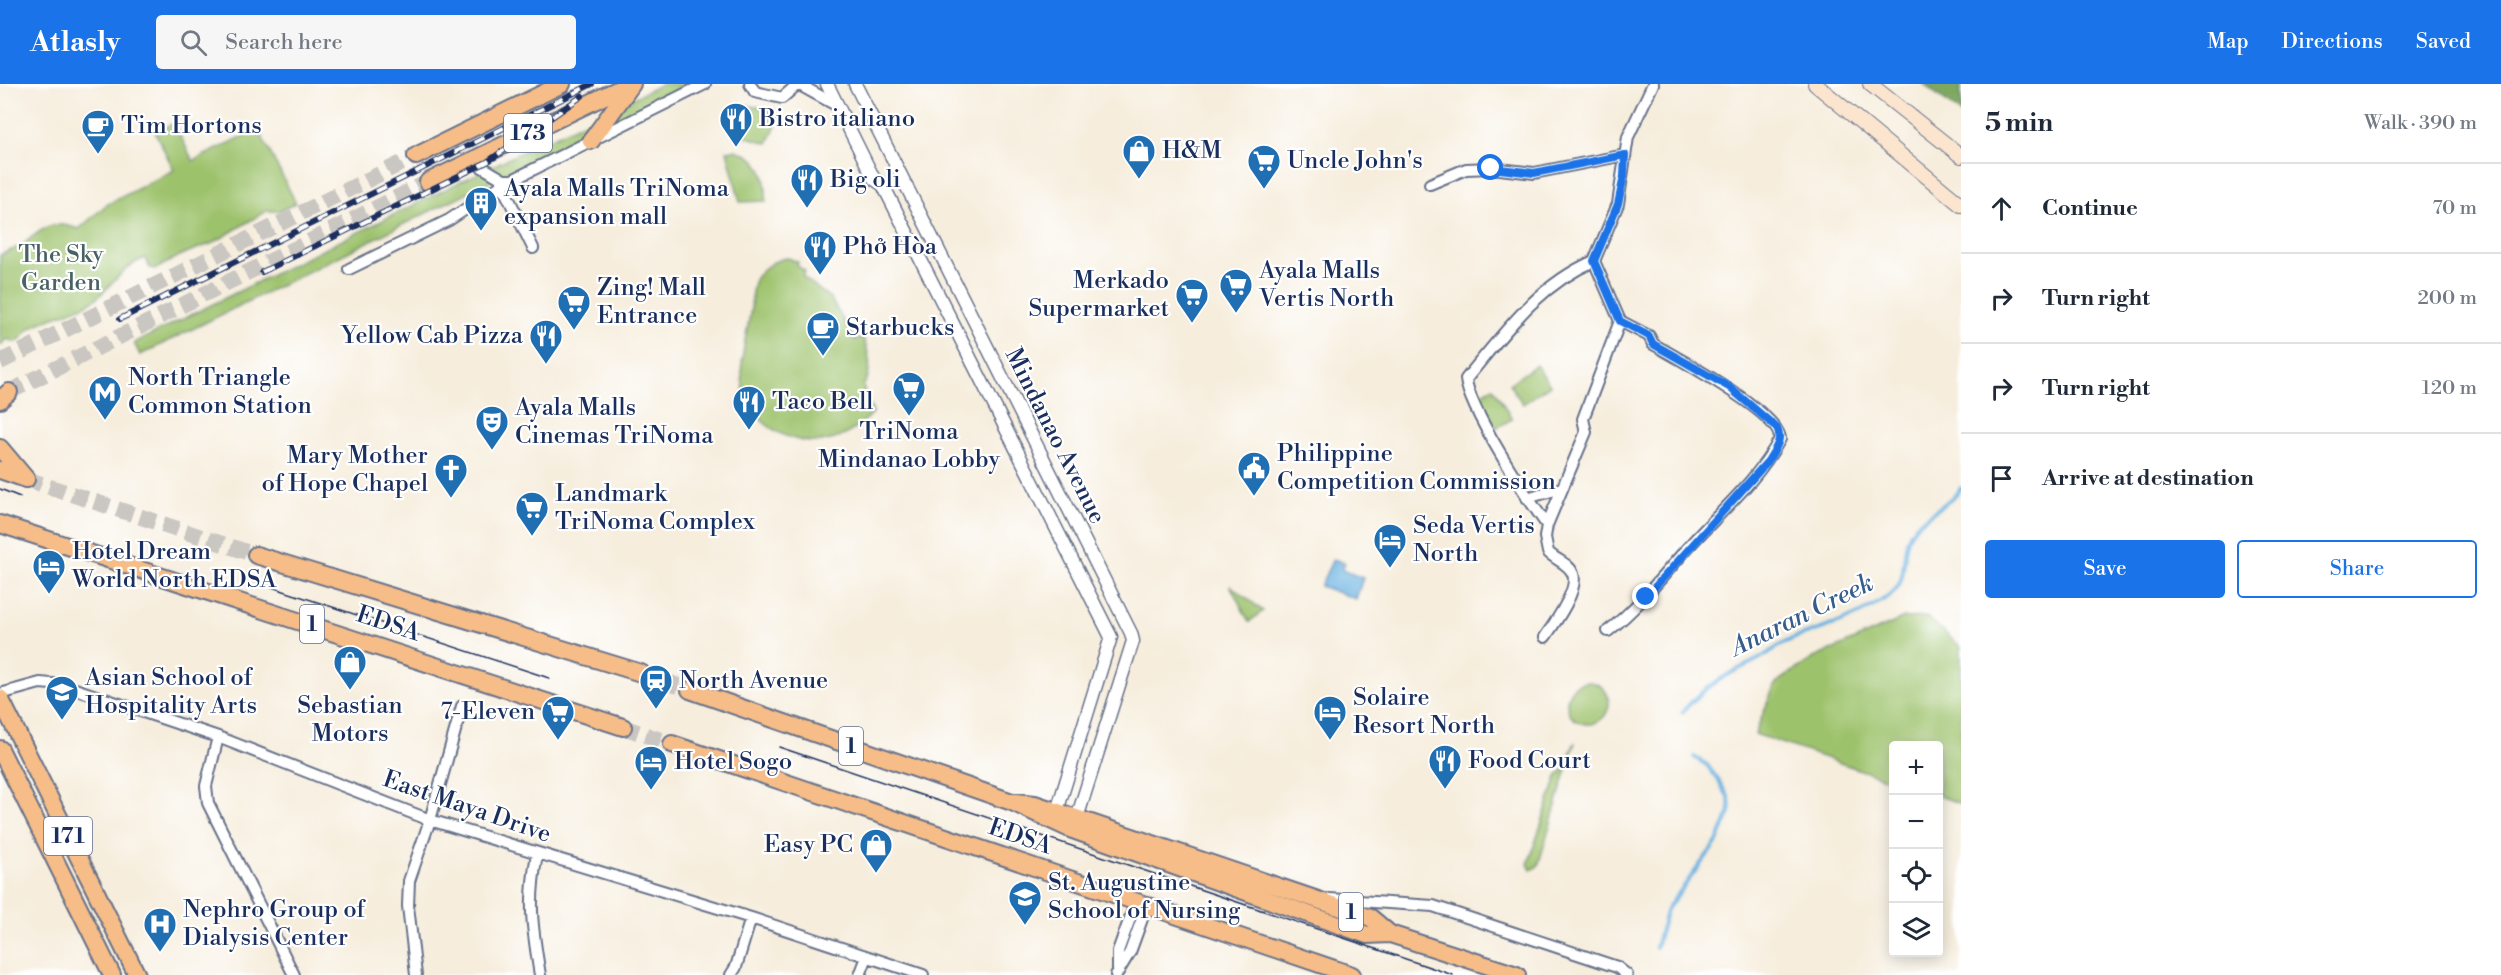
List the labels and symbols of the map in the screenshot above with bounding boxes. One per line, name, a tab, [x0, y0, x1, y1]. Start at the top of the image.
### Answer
restaurant icon: Bistro italiano	[718, 101, 754, 148]
place label: Bistro italiano	[758, 104, 915, 134]
cafe icon: Tim Hortons	[80, 108, 116, 155]
place label: Tim Hortons	[121, 111, 262, 141]
road number: 173	[504, 114, 552, 152]
shop icon: H&M	[1121, 133, 1157, 180]
place label: H&M	[1162, 136, 1222, 166]
supermarket icon: Uncle John's	[1246, 143, 1282, 190]
place label: Uncle John's	[1287, 146, 1423, 176]
route start	[1477, 154, 1503, 180]
restaurant icon: Big oli	[789, 162, 825, 209]
place label: Big oli	[829, 165, 901, 195]
place label: Ayala Malls TriNoma expansion mall	[503, 174, 730, 232]
building icon: Ayala Malls TriNoma expansion mall	[463, 185, 499, 232]
restaurant icon: Phở Hòa	[802, 229, 838, 276]
place label: Phở Hòa	[843, 232, 938, 262]
park label: The Sky Garden	[18, 240, 104, 298]
place label: Ayala Malls Vertis North	[1258, 256, 1394, 314]
place label: Merkado Supermarket	[1029, 266, 1169, 324]
supermarket icon: Ayala Malls Vertis North	[1218, 267, 1254, 314]
place label: Zing! Mall Entrance	[597, 273, 706, 331]
supermarket icon: Merkado Supermarket	[1174, 277, 1210, 324]
supermarket icon: Zing! Mall Entrance	[556, 284, 592, 331]
cafe icon: Starbucks	[805, 310, 841, 357]
place label: Starbucks	[846, 313, 954, 343]
restaurant icon: Yellow Cab Pizza	[528, 318, 564, 365]
place label: Yellow Cab Pizza	[339, 321, 524, 351]
street label: Mindanao Avenue	[998, 343, 1112, 529]
place label: North Triangle Common Station	[128, 363, 312, 421]
supermarket icon: TriNoma Mindanao Lobby	[891, 370, 927, 417]
metro station icon: North Triangle Common Station	[87, 374, 123, 421]
restaurant icon: Taco Bell	[731, 384, 767, 431]
place label: Taco Bell	[772, 387, 873, 417]
place label: Ayala Malls Cinemas TriNoma	[514, 393, 714, 451]
theatre icon: Ayala Malls Cinemas TriNoma	[474, 404, 510, 451]
place label: TriNoma Mindanao Lobby	[818, 417, 1000, 475]
place label: Philippine Competition Commission	[1277, 439, 1556, 497]
place label: Mary Mother of Hope Chapel	[262, 441, 428, 499]
public building icon: Philippine Competition Commission	[1236, 450, 1272, 497]
church icon: Mary Mother of Hope Chapel	[433, 452, 469, 499]
place label: Landmark TriNoma Complex	[555, 479, 756, 537]
supermarket icon: Landmark TriNoma Complex	[514, 490, 550, 537]
place label: Seda Vertis North	[1413, 511, 1535, 569]
hotel icon: Seda Vertis North	[1372, 522, 1408, 569]
place label: Hotel Dream World North EDSA	[71, 537, 277, 595]
hotel icon: Hotel Dream World North EDSA	[31, 548, 67, 595]
water label: Anaran Creek	[1723, 567, 1879, 665]
route end	[1632, 583, 1658, 609]
street label: EDSA	[352, 600, 424, 648]
road number: 1	[300, 605, 324, 643]
shop icon: Sebastian Motors	[332, 644, 368, 691]
place label: Asian School of Hospitality Arts	[84, 663, 257, 721]
station icon: North Avenue	[638, 663, 674, 710]
place label: North Avenue	[679, 666, 828, 696]
school or university icon: Asian School of Hospitality Arts	[44, 674, 80, 721]
place label: Solaire Resort North	[1353, 683, 1495, 741]
place label: Sebastian Motors	[297, 691, 403, 749]
supermarket icon: 7-Eleven	[540, 694, 576, 741]
hotel icon: Solaire Resort North	[1312, 694, 1348, 741]
place label: 7-Eleven	[440, 697, 535, 727]
road number: 1	[839, 727, 863, 765]
restaurant icon: Food Court	[1427, 743, 1463, 790]
hotel icon: Hotel Sogo	[633, 744, 669, 791]
place label: Food Court	[1468, 746, 1591, 776]
place label: Hotel Sogo	[674, 747, 792, 777]
street label: East Maya Drive	[379, 764, 555, 850]
street label: EDSA	[984, 812, 1056, 862]
road number: 171	[44, 817, 92, 855]
shop icon: Easy PC	[858, 827, 894, 874]
place label: Easy PC	[764, 830, 853, 860]
place label: St. Augustine School of Nursing	[1048, 868, 1241, 926]
school or university icon: St. Augustine School of Nursing	[1007, 879, 1043, 926]
road number: 1	[1339, 893, 1363, 931]
place label: Nephro Group of Dialysis Center	[183, 895, 366, 953]
hospital icon: Nephro Group of Dialysis Center	[142, 906, 178, 953]

